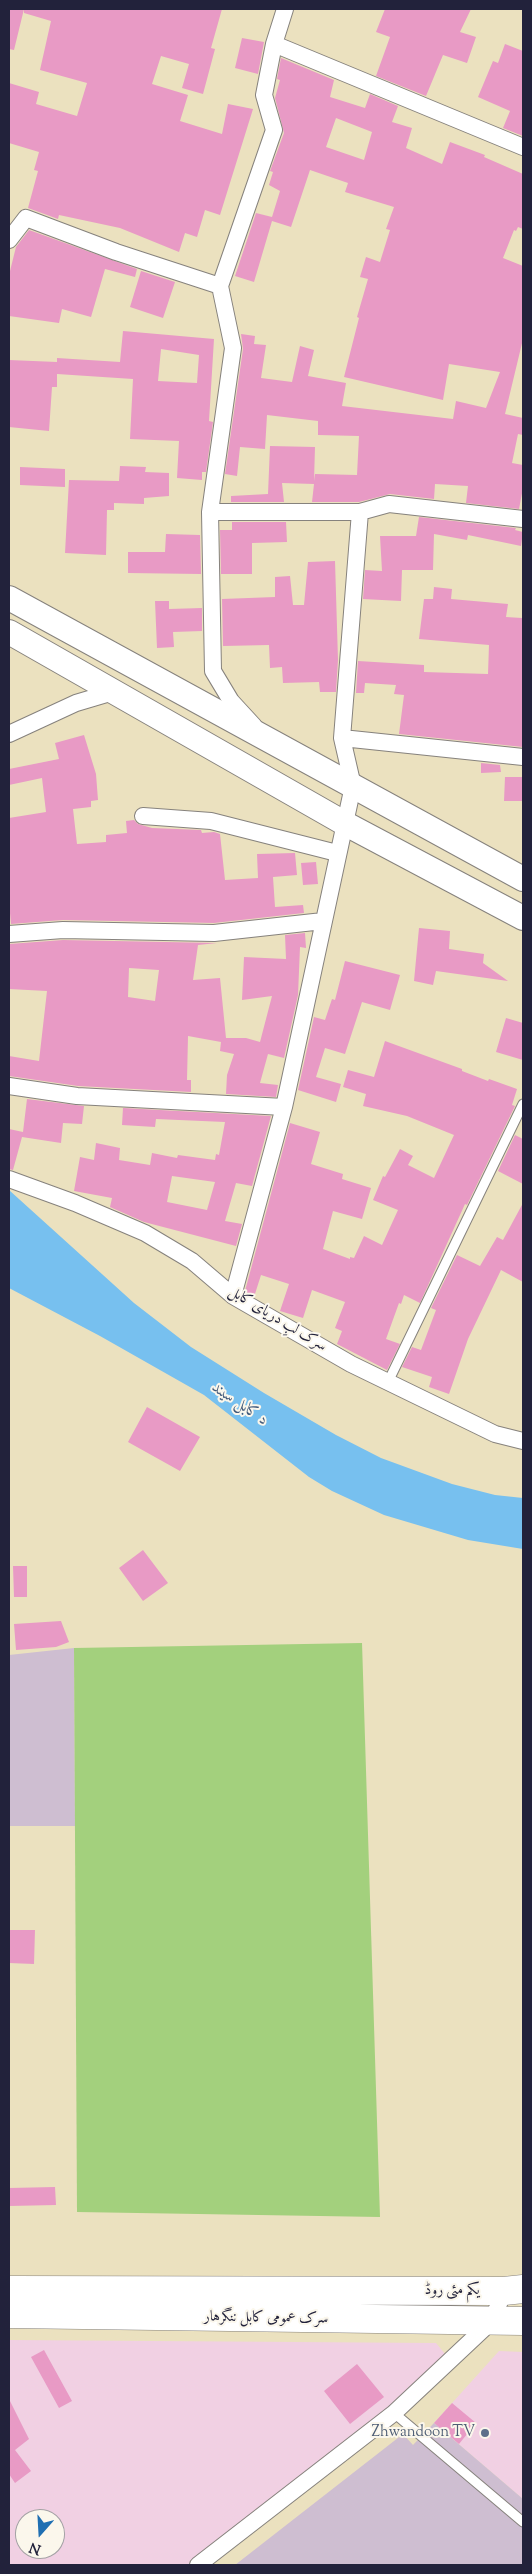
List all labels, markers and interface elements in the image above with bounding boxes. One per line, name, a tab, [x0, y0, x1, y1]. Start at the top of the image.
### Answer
street label: سرک لبِ دریای کابل	[225, 1284, 329, 1356]
water label: د کابل سيند	[207, 1379, 271, 1431]
street label: یکم مئی روڈ	[424, 2282, 480, 2300]
street label: سرک عمومی کابل ننگرهار	[204, 2309, 328, 2329]
place label: Zhwandoon TV	[372, 2424, 475, 2442]
marker: Zhwandoon TV	[479, 2427, 491, 2439]
north arrow	[15, 2509, 65, 2559]
text: N	[27, 2536, 44, 2559]

